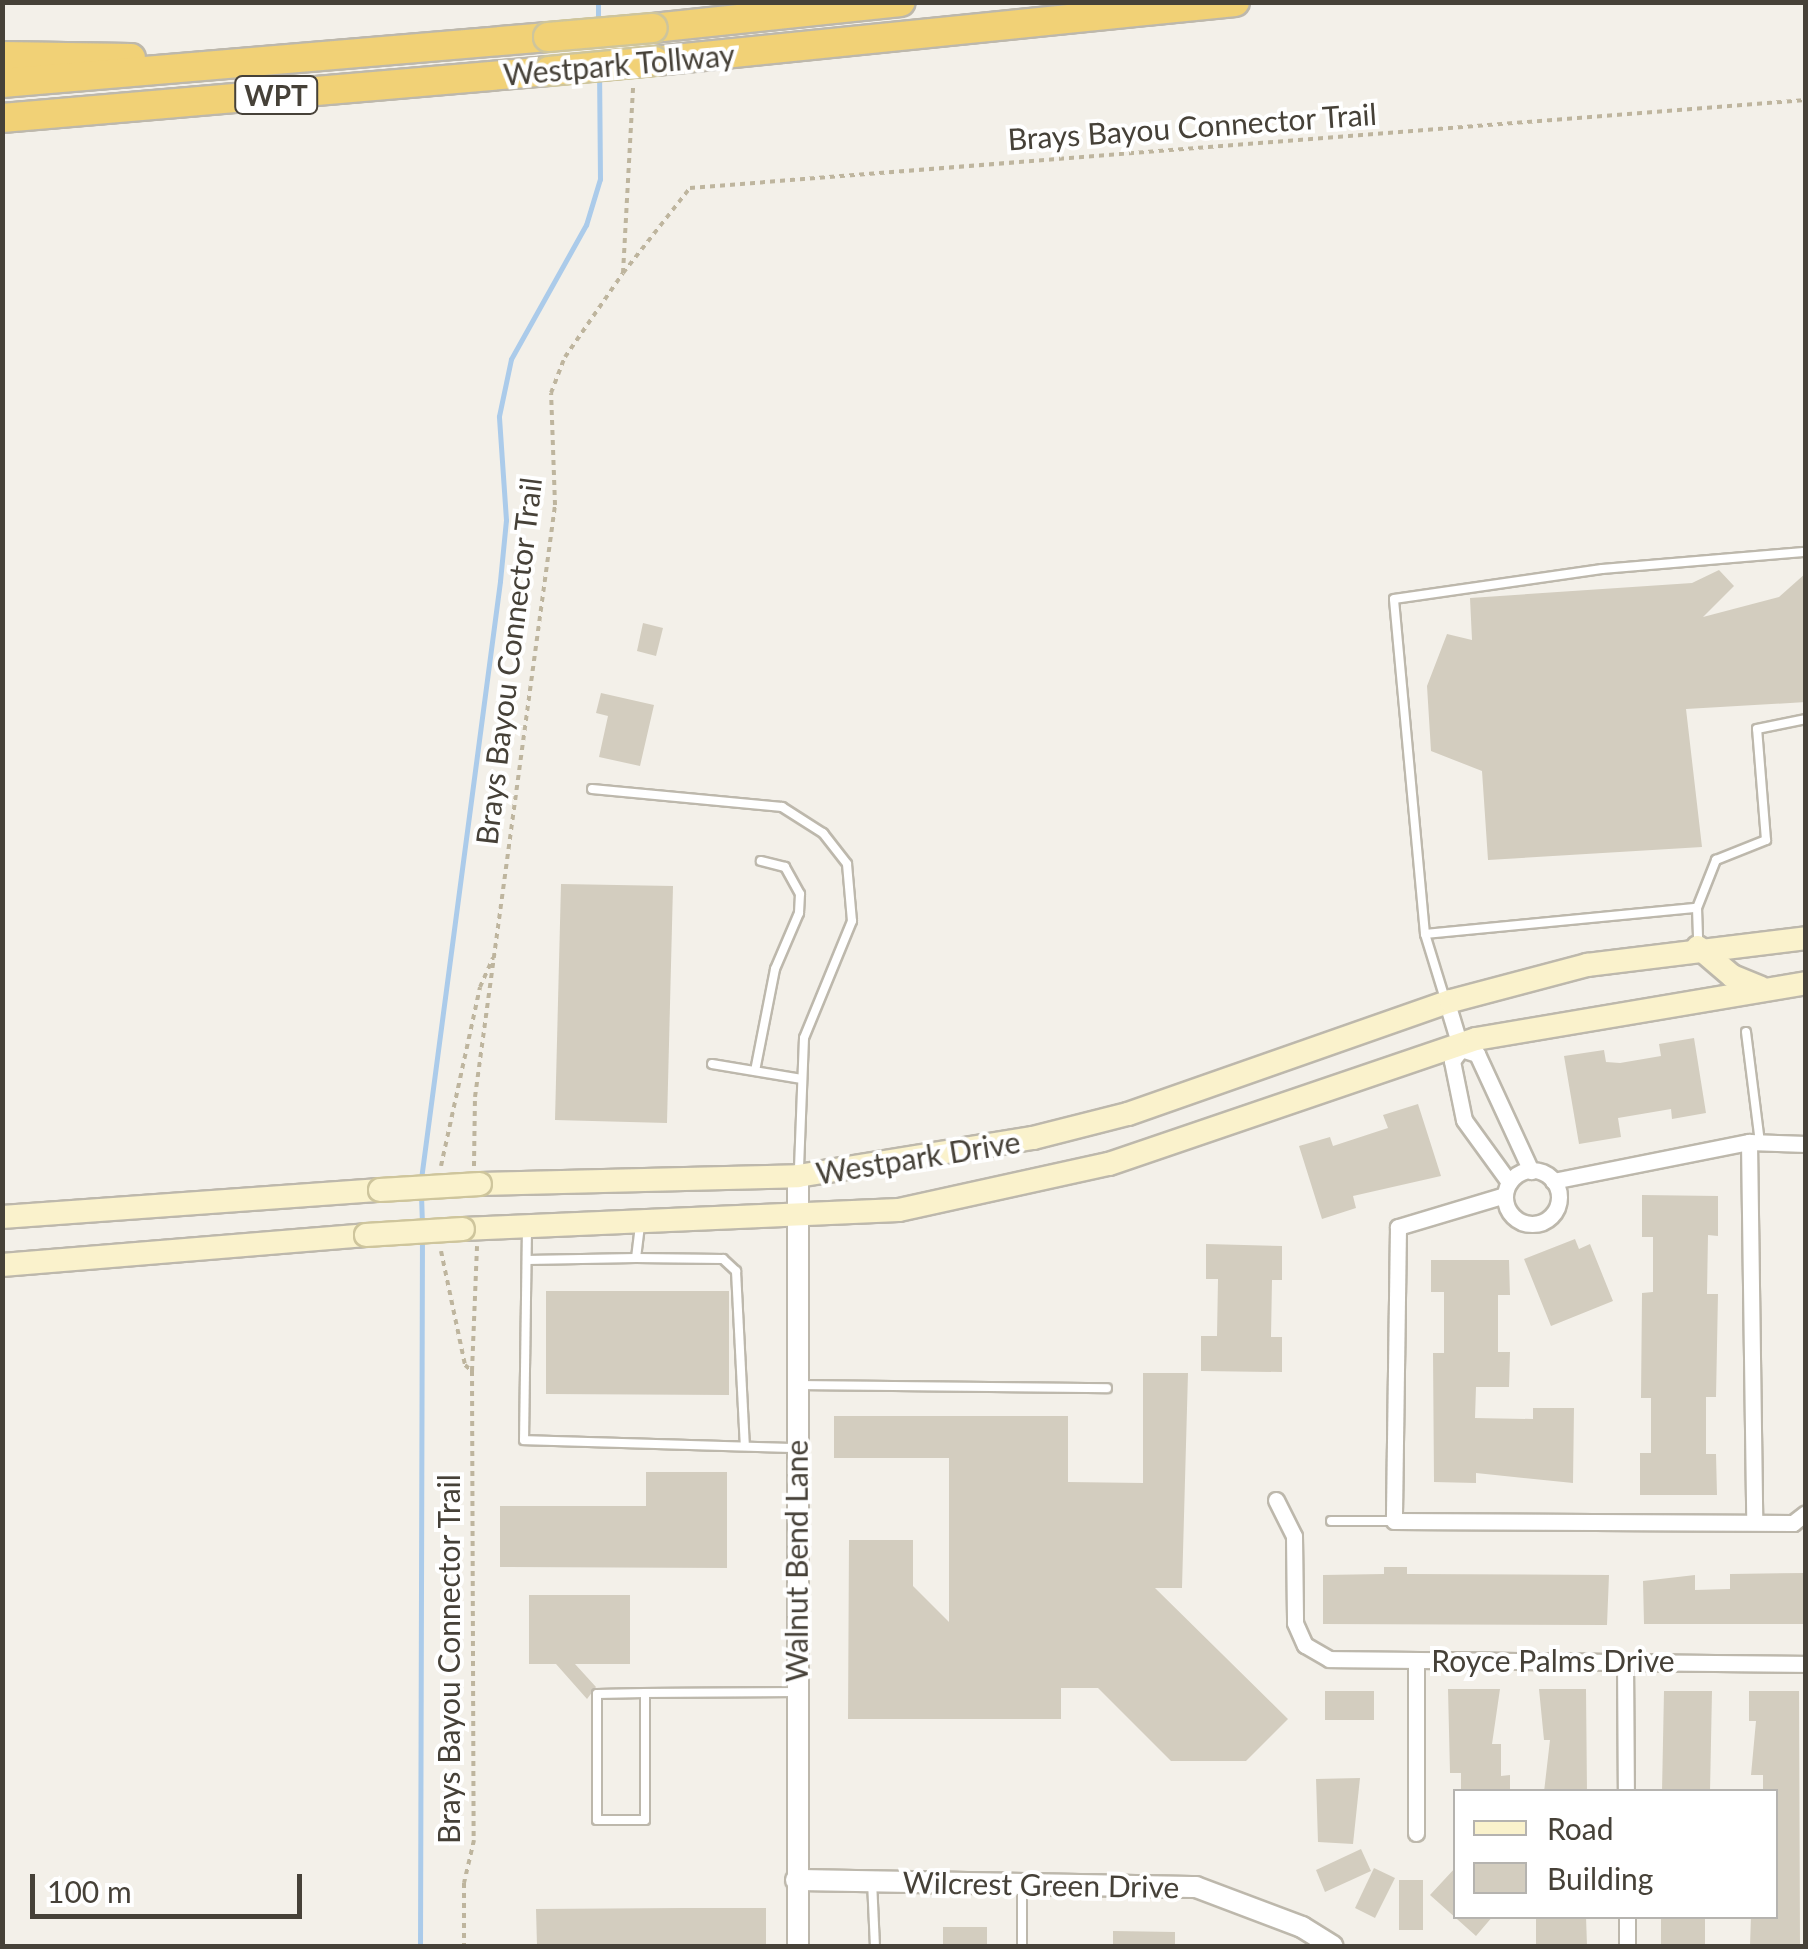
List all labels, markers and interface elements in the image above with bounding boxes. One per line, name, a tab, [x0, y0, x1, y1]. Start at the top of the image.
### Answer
street label: Westpark Tollway	[501, 36, 737, 92]
road number: WPT	[234, 72, 318, 118]
street label: Brays Bayou Connector Trail	[1006, 95, 1378, 157]
street label: Brays Bayou Connector Trail	[468, 475, 548, 847]
street label: Westpark Drive	[813, 1123, 1023, 1191]
street label: Walnut Bend Lane	[778, 1440, 814, 1682]
street label: Brays Bayou Connector Trail	[430, 1473, 466, 1845]
street label: Royce Palms Drive	[1431, 1642, 1675, 1678]
legend	[1453, 1789, 1778, 1919]
text: Road	[1547, 1810, 1614, 1846]
scale bar	[35, 1854, 308, 1916]
text: Building	[1547, 1860, 1653, 1896]
street label: Wilcrest Green Drive	[902, 1864, 1180, 1904]
text: 100 m	[47, 1873, 132, 1909]

